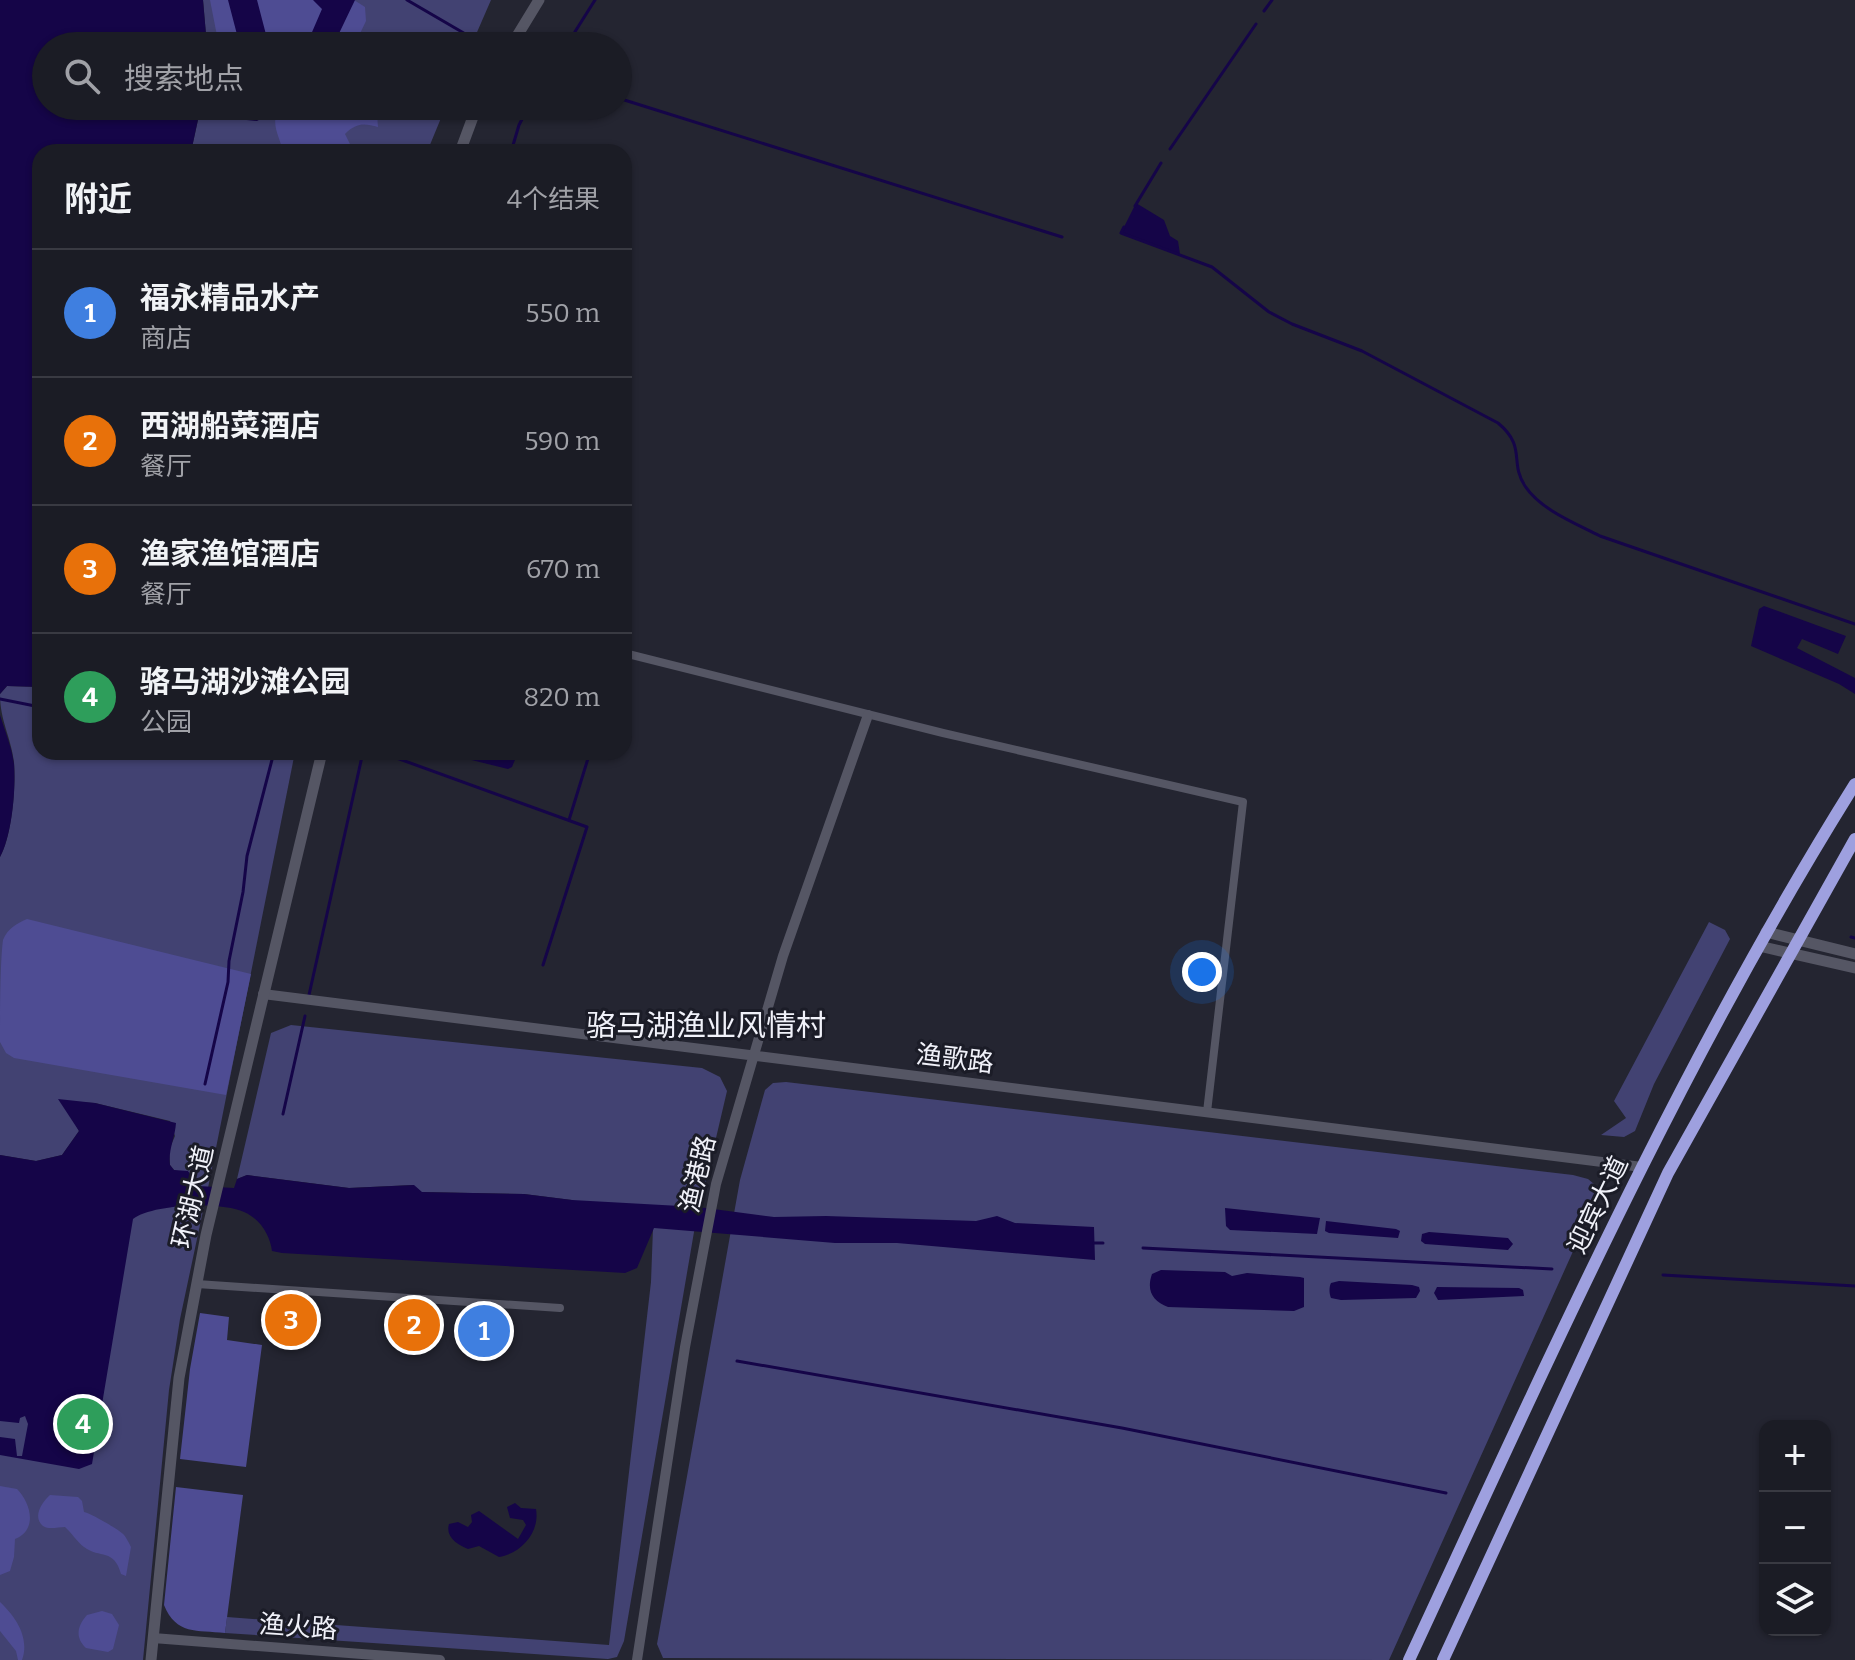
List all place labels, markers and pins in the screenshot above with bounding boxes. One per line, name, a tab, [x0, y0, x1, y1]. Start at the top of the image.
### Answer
pin: 3	[265, 1290, 317, 1350]
pin: 2	[388, 1295, 440, 1355]
pin: 1	[458, 1301, 510, 1361]
pin: 4	[57, 1394, 109, 1454]

